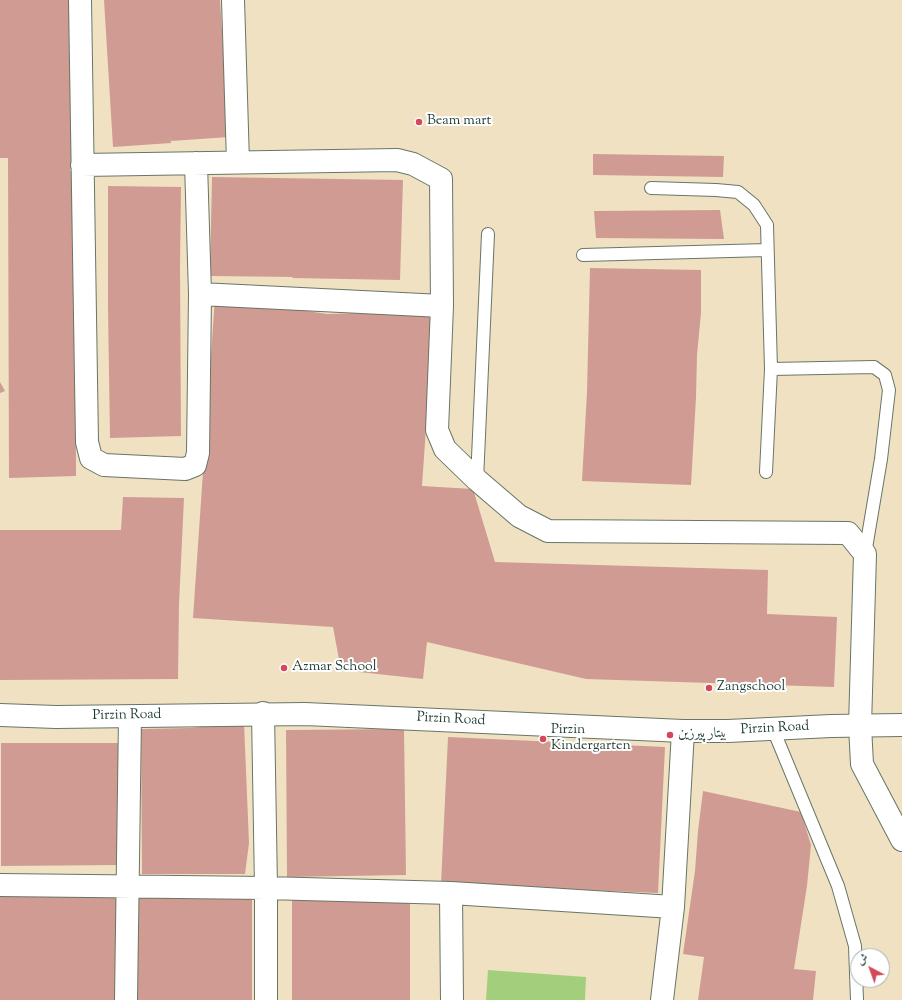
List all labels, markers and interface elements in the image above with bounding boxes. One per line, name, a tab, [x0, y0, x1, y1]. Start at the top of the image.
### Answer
place label: Beam mart	[427, 114, 491, 130]
marker: Beam mart	[414, 117, 424, 127]
place label: Azmar School	[292, 660, 377, 676]
marker: Azmar School	[279, 663, 289, 673]
place label: Zangschool	[717, 680, 785, 696]
marker: Zangschool	[704, 683, 714, 693]
street label: Pirzin Road	[92, 707, 162, 725]
street label: Pirzin Road	[416, 710, 486, 730]
street label: Pirzin Road	[740, 719, 810, 739]
place label: Pirzin Kindergarten	[551, 723, 631, 756]
place label: بيتار پيرزين	[678, 727, 727, 743]
marker: بيتار پيرزين	[665, 730, 675, 740]
marker: Pirzin Kindergarten	[538, 734, 548, 744]
north arrow	[850, 948, 890, 988]
text: ش	[853, 950, 872, 969]

